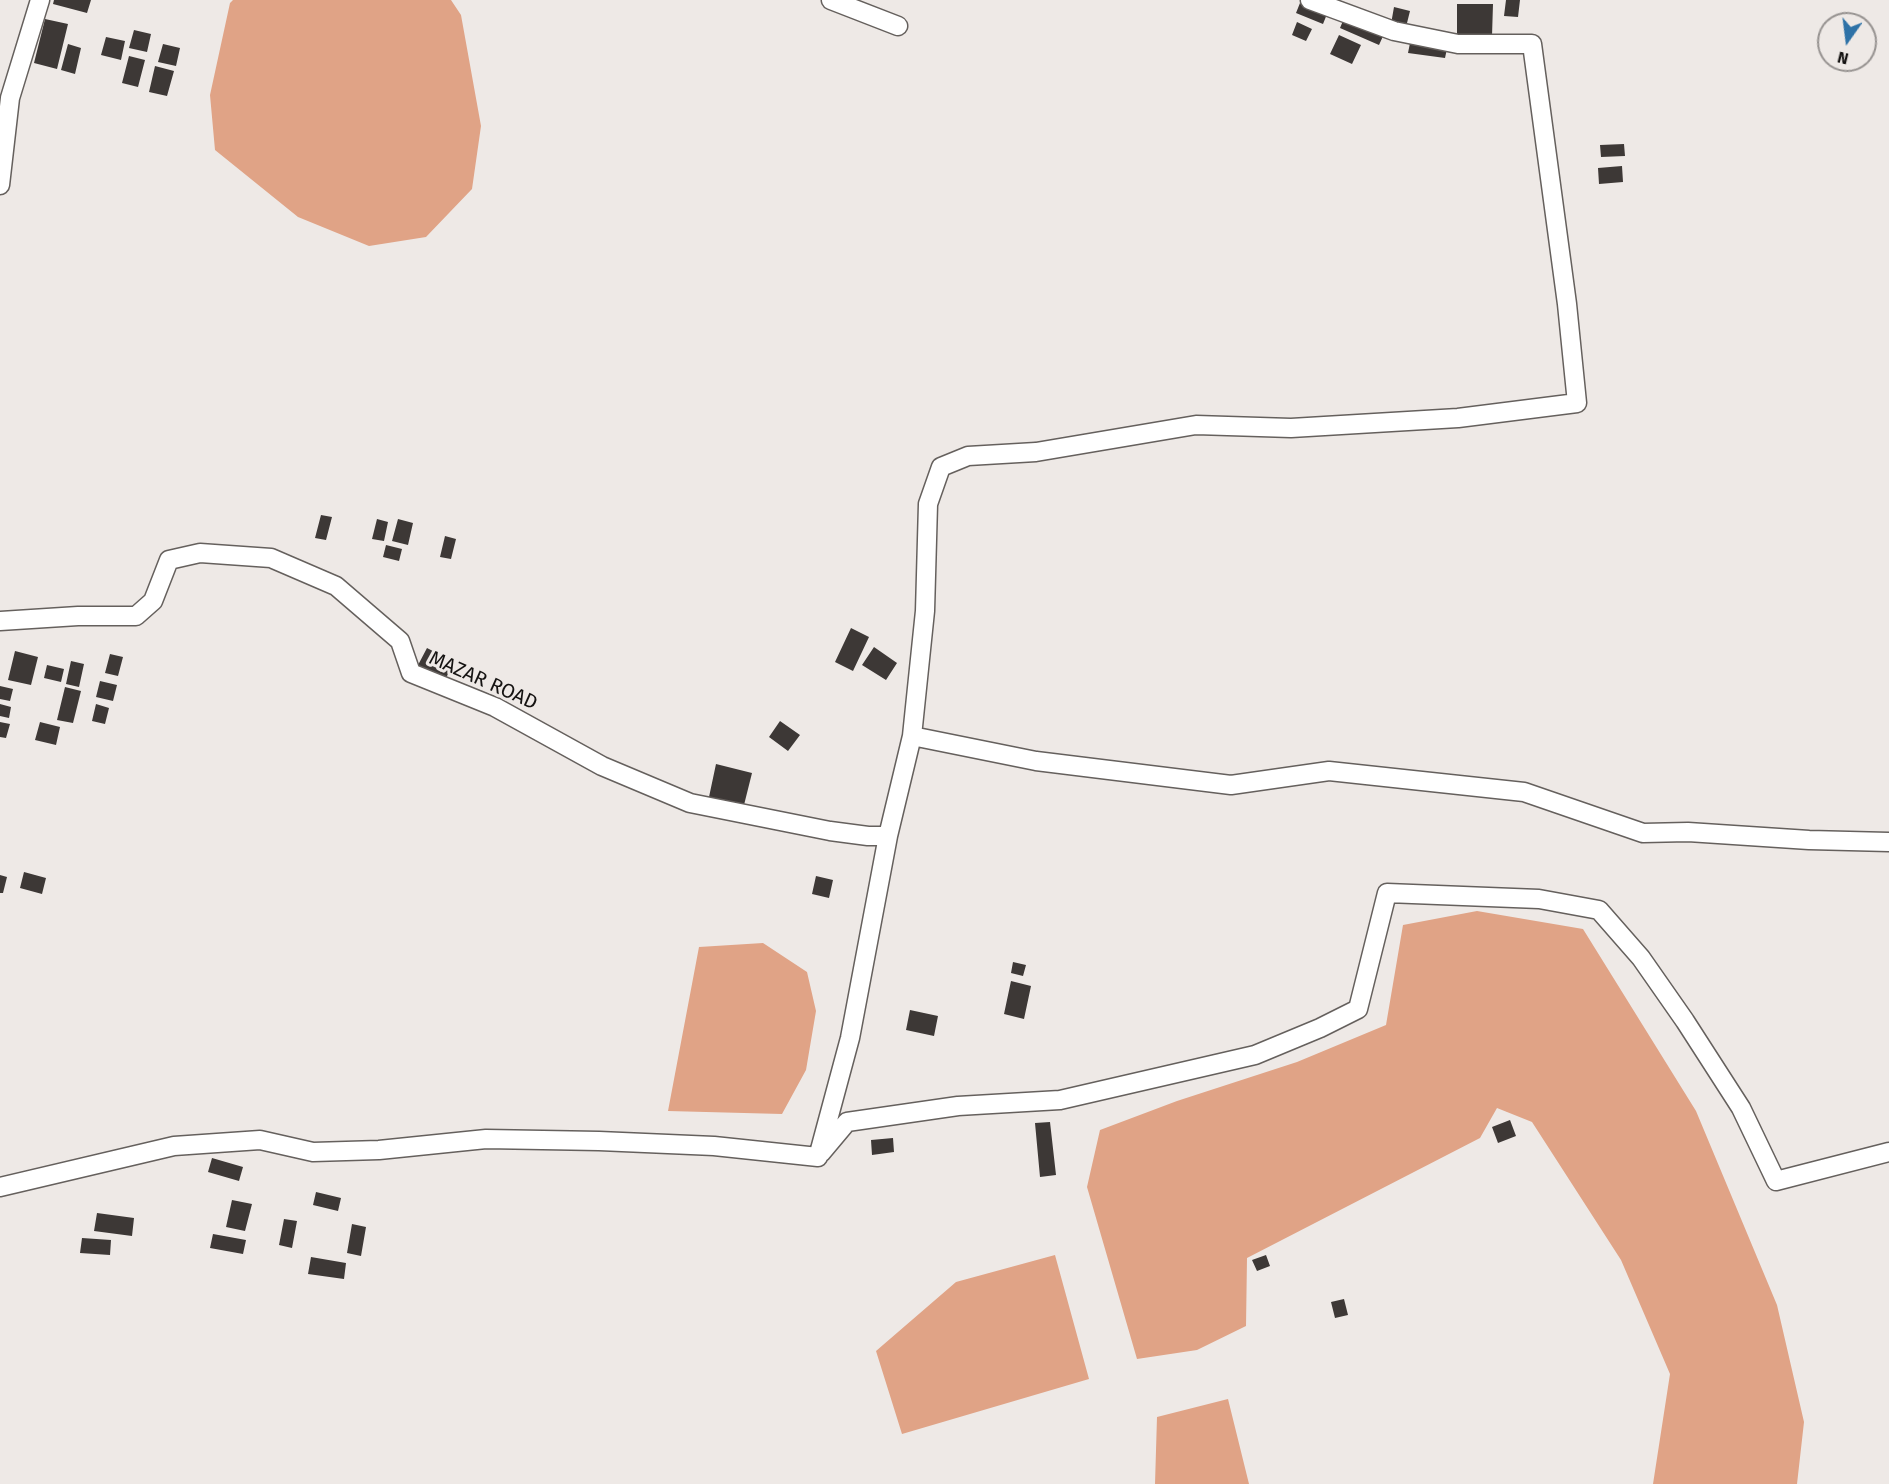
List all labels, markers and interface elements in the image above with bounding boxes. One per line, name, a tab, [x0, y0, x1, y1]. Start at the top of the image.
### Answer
north arrow	[1817, 12, 1877, 72]
text: N	[1836, 48, 1850, 69]
street label: MAZAR ROAD	[425, 646, 541, 716]

